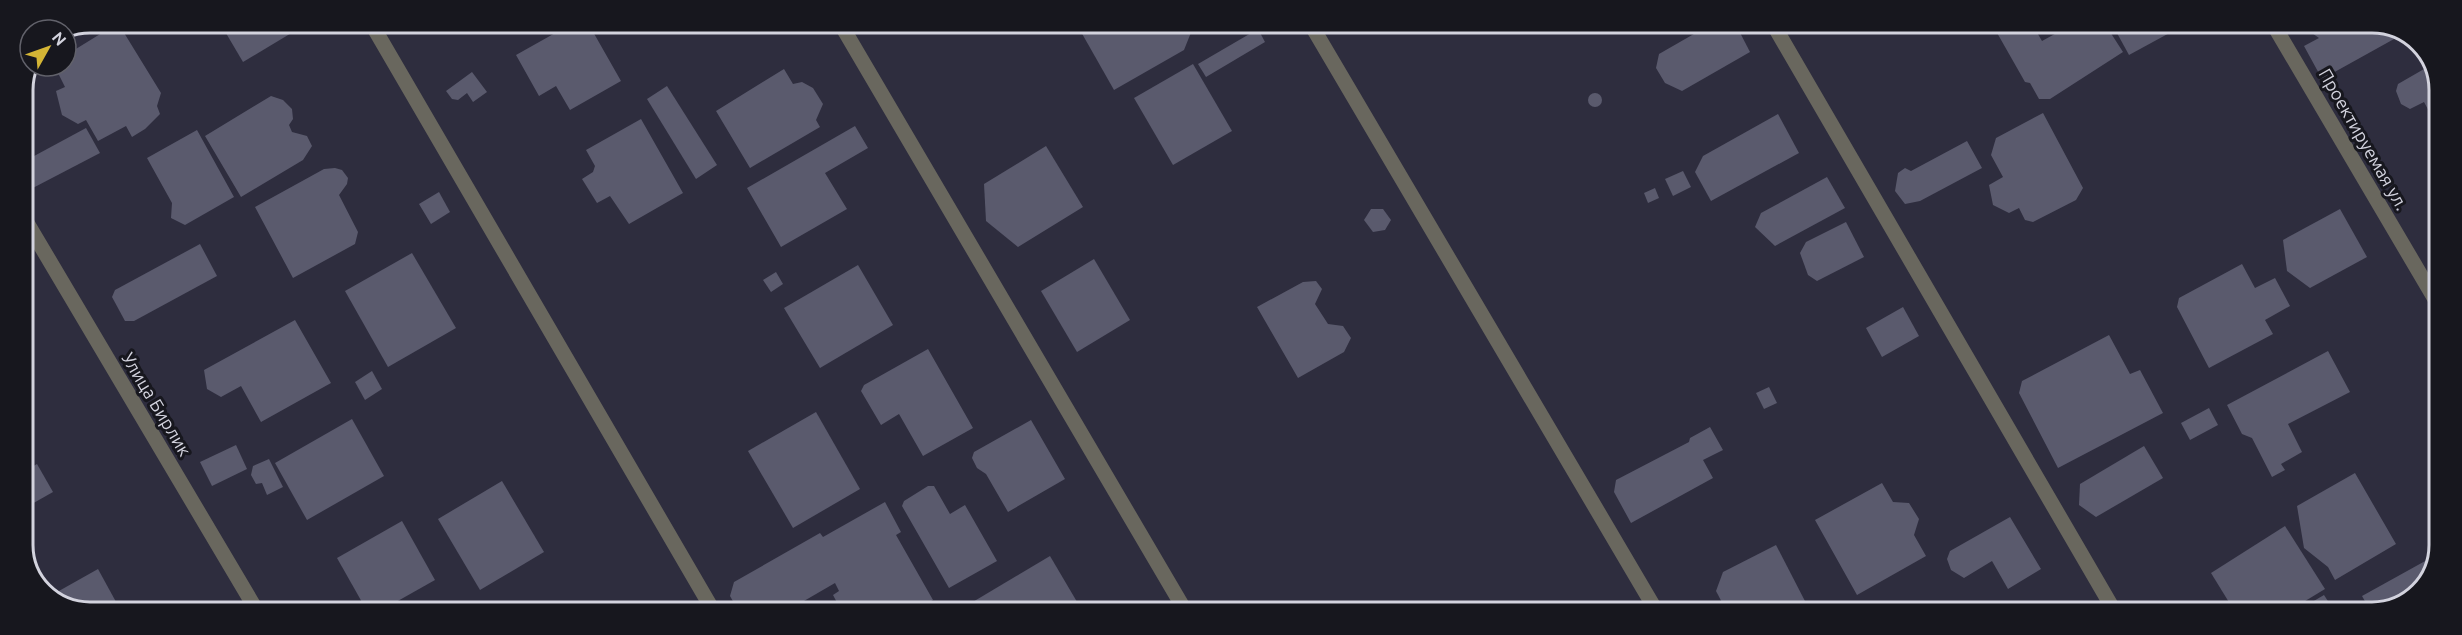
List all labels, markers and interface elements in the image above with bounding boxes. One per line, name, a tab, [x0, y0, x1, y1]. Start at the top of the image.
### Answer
north arrow	[18, 18, 78, 78]
text: N	[49, 28, 70, 49]
street label: Проектируемая ул.	[2315, 65, 2413, 213]
street label: Улица Бирлик	[118, 349, 196, 459]

